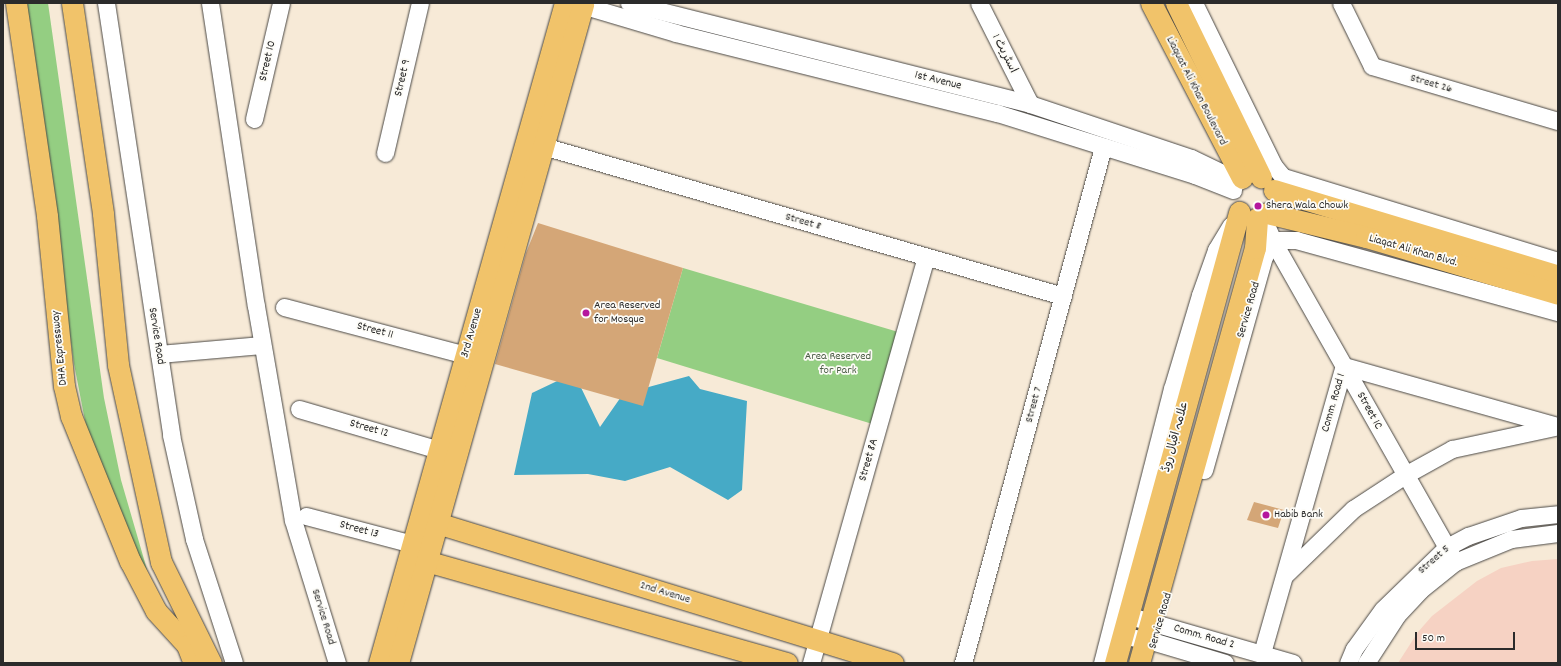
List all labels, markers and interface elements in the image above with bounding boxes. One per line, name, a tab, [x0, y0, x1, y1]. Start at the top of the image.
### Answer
street label: اسٹریٹ 1	[988, 32, 1020, 76]
street label: Liaquat Ali Khan Boulevard	[1162, 34, 1230, 148]
street label: Street 10	[256, 39, 280, 83]
street label: Street 9	[392, 58, 414, 98]
street label: 1st Avenue	[913, 68, 963, 94]
street label: Street 26	[1408, 71, 1454, 97]
place label: Shera Wala Chowk	[1266, 199, 1348, 213]
marker: Shera Wala Chowk	[1253, 201, 1263, 211]
street label: Street 8	[783, 210, 823, 234]
street label: Liaqat Ali Khan Blvd.	[1367, 231, 1459, 271]
street label: Service Road	[1234, 280, 1264, 340]
place label: Area Reserved for Mosque	[594, 299, 660, 327]
street label: Service Road	[144, 306, 168, 366]
street label: 3rd Avenue	[458, 307, 486, 359]
marker: Area Reserved for Mosque	[581, 308, 591, 318]
street label: DHA Expressway	[49, 310, 71, 386]
street label: Street 11	[355, 319, 395, 343]
park label: Area Reserved for Park	[805, 350, 871, 378]
street label: Comm. Road 1	[1319, 372, 1349, 434]
street label: Street 7	[1022, 386, 1046, 424]
street label: Street 1C	[1353, 390, 1385, 432]
street label: علامہ اقبال روڈ	[1160, 400, 1192, 474]
street label: Street 12	[348, 417, 390, 441]
street label: Street 8A	[856, 437, 882, 483]
place label: Habib Bank	[1274, 508, 1323, 522]
marker: Habib Bank	[1261, 510, 1271, 520]
street label: Street 13	[338, 518, 380, 542]
street label: Street 5	[1415, 542, 1453, 578]
street label: 2nd Avenue	[638, 579, 692, 607]
street label: Service Road	[308, 587, 338, 647]
street label: Service Road	[1146, 591, 1176, 651]
street label: Comm. Road 2	[1172, 621, 1236, 653]
scale bar	[1417, 624, 1517, 650]
text: 50 m	[1422, 630, 1445, 647]

